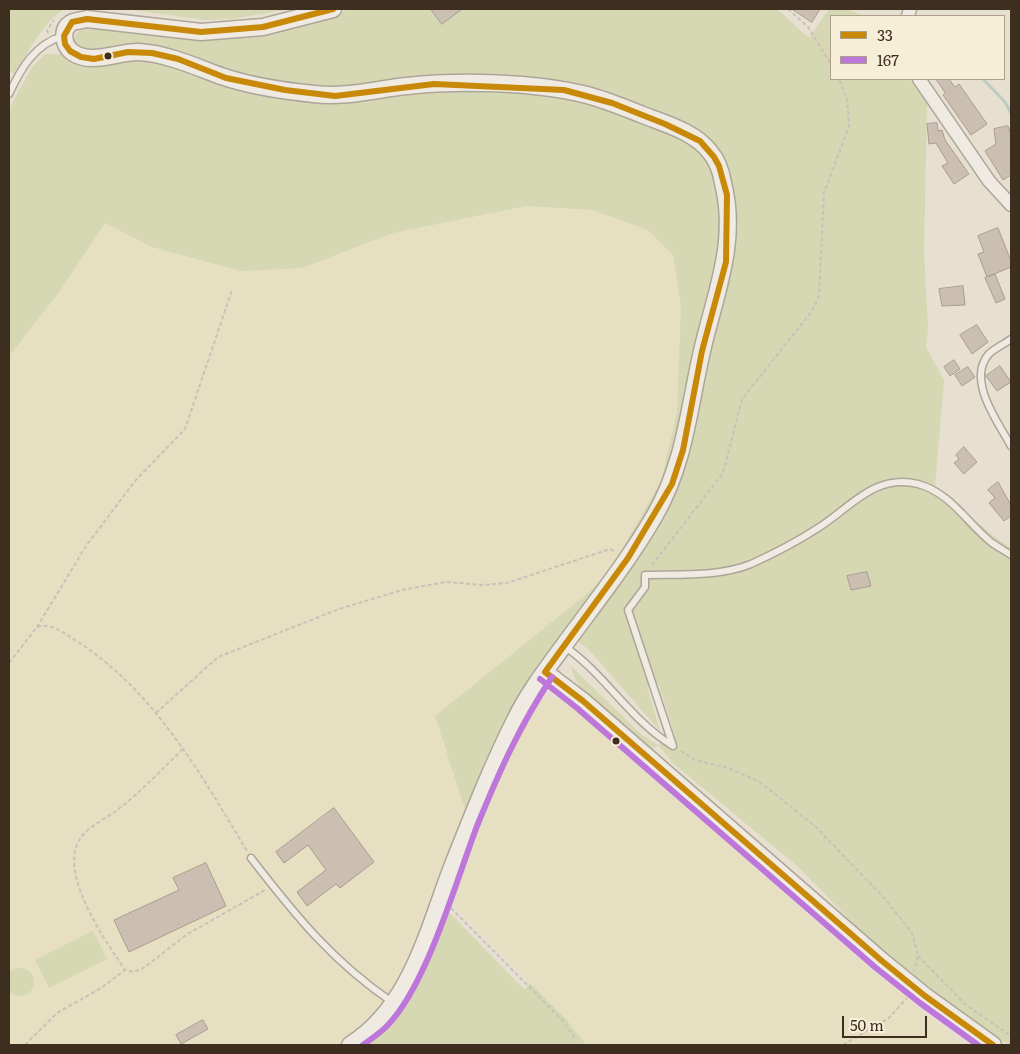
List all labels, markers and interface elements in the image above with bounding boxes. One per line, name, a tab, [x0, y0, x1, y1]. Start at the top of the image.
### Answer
legend	[830, 15, 1005, 80]
text: 33	[877, 23, 893, 46]
text: 167	[877, 48, 899, 71]
unlabelled marker	[103, 51, 113, 61]
unlabelled marker	[611, 736, 621, 746]
scale bar	[845, 1006, 930, 1038]
text: 50 m	[850, 1013, 884, 1036]

